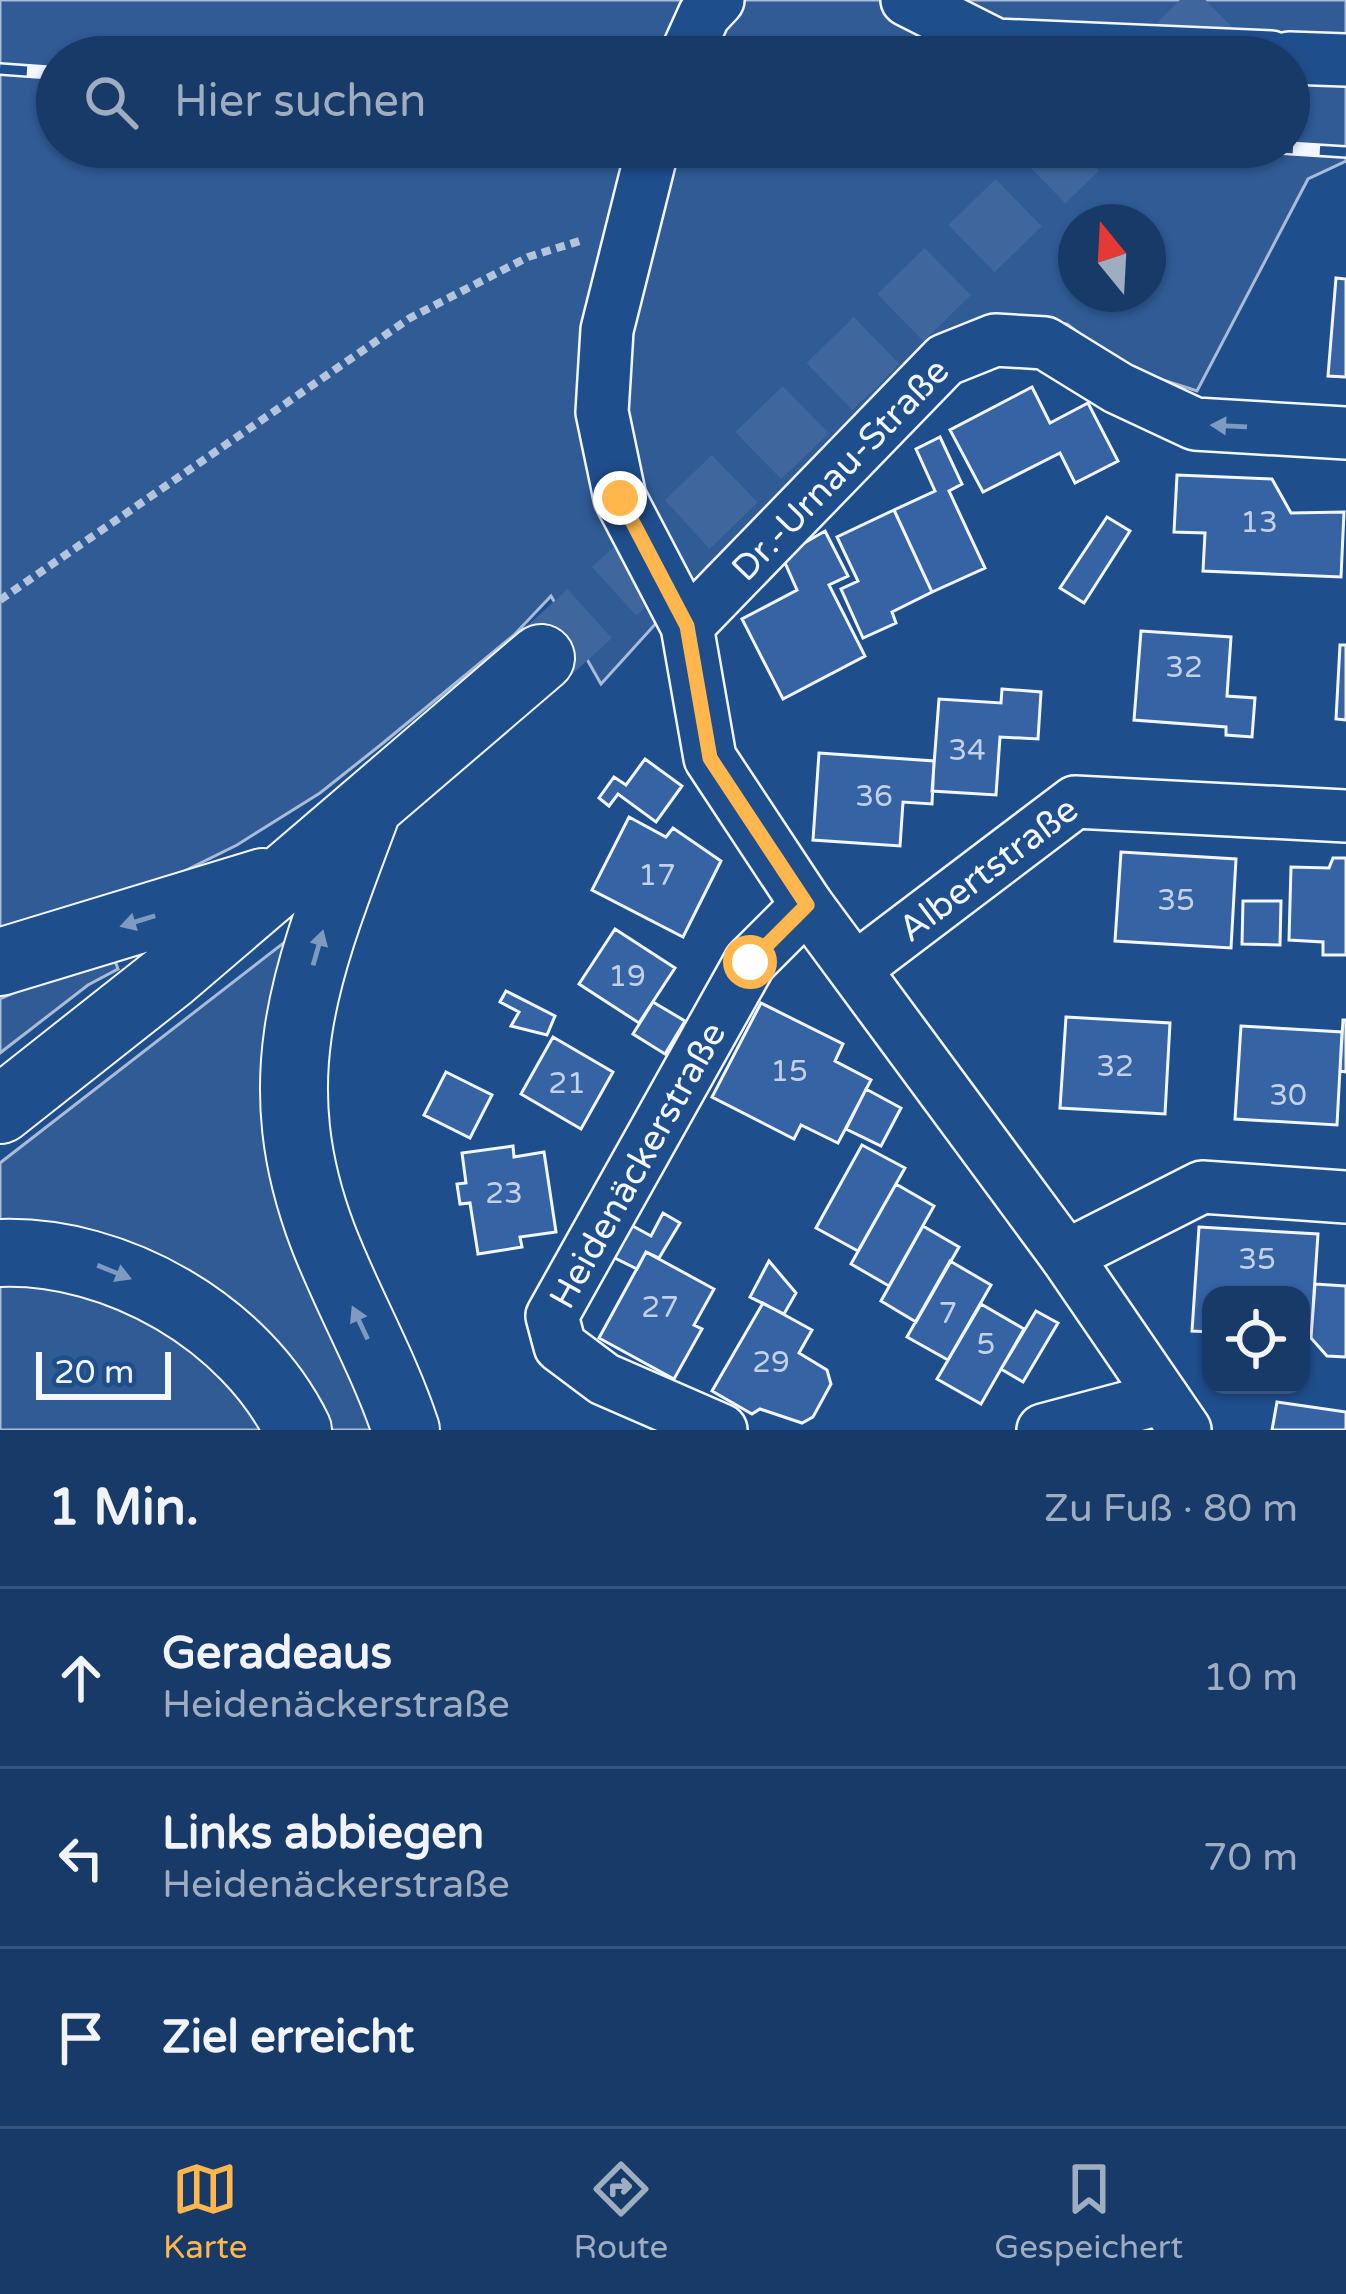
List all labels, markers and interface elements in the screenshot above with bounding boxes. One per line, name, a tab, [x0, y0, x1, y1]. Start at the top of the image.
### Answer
search box	[36, 36, 1310, 168]
icon: search	[78, 69, 144, 135]
text: Hier suchen	[174, 75, 426, 129]
north arrow	[1058, 204, 1166, 312]
street label: Dr.-Urnau-Straße	[723, 350, 958, 590]
one-way arrow	[1209, 416, 1247, 435]
route end	[593, 471, 647, 525]
house number: 13	[1240, 504, 1278, 541]
house number: 32	[1165, 649, 1203, 686]
house number: 34	[948, 732, 986, 769]
house number: 36	[855, 778, 893, 815]
street label: Albertstraße	[890, 788, 1086, 951]
house number: 17	[638, 857, 676, 894]
house number: 35	[1157, 882, 1195, 919]
one-way arrow	[119, 913, 156, 932]
one-way arrow	[309, 929, 328, 966]
route start	[723, 935, 777, 989]
house number: 19	[608, 958, 646, 995]
street label: Heidenäckerstraße	[541, 1015, 735, 1316]
house number: 32	[1096, 1048, 1134, 1085]
house number: 15	[770, 1053, 808, 1090]
house number: 21	[548, 1065, 586, 1102]
house number: 30	[1269, 1077, 1307, 1114]
house number: 23	[485, 1175, 523, 1212]
house number: 35	[1238, 1241, 1276, 1278]
one-way arrow	[96, 1263, 132, 1282]
map controls	[1202, 1286, 1310, 1394]
button: locate	[1202, 1286, 1310, 1394]
house number: 27	[641, 1289, 679, 1326]
house number: 7	[939, 1295, 957, 1332]
one-way arrow	[350, 1305, 370, 1340]
house number: 5	[977, 1326, 995, 1363]
house number: 29	[752, 1344, 790, 1381]
scale bar	[36, 1346, 171, 1399]
text: 20 m	[54, 1353, 134, 1392]
text: 1 Min.	[48, 1477, 199, 1539]
text: Zu Fuß · 80 m	[1044, 1485, 1298, 1532]
text: Geradeaus	[162, 1627, 392, 1681]
icon: ahead	[48, 1645, 114, 1711]
text: 10 m	[1203, 1654, 1298, 1701]
text: Heidenäckerstraße	[162, 1681, 510, 1728]
text: Links abbiegen	[162, 1807, 484, 1861]
icon: left	[48, 1825, 114, 1891]
text: 70 m	[1203, 1834, 1298, 1881]
text: Heidenäckerstraße	[162, 1861, 510, 1908]
icon: arrive	[48, 2005, 114, 2071]
text: Ziel erreicht	[162, 2011, 414, 2065]
tab: Karte	[163, 2156, 247, 2267]
tab: Route	[573, 2156, 668, 2267]
tab: Gespeichert	[994, 2156, 1183, 2267]

